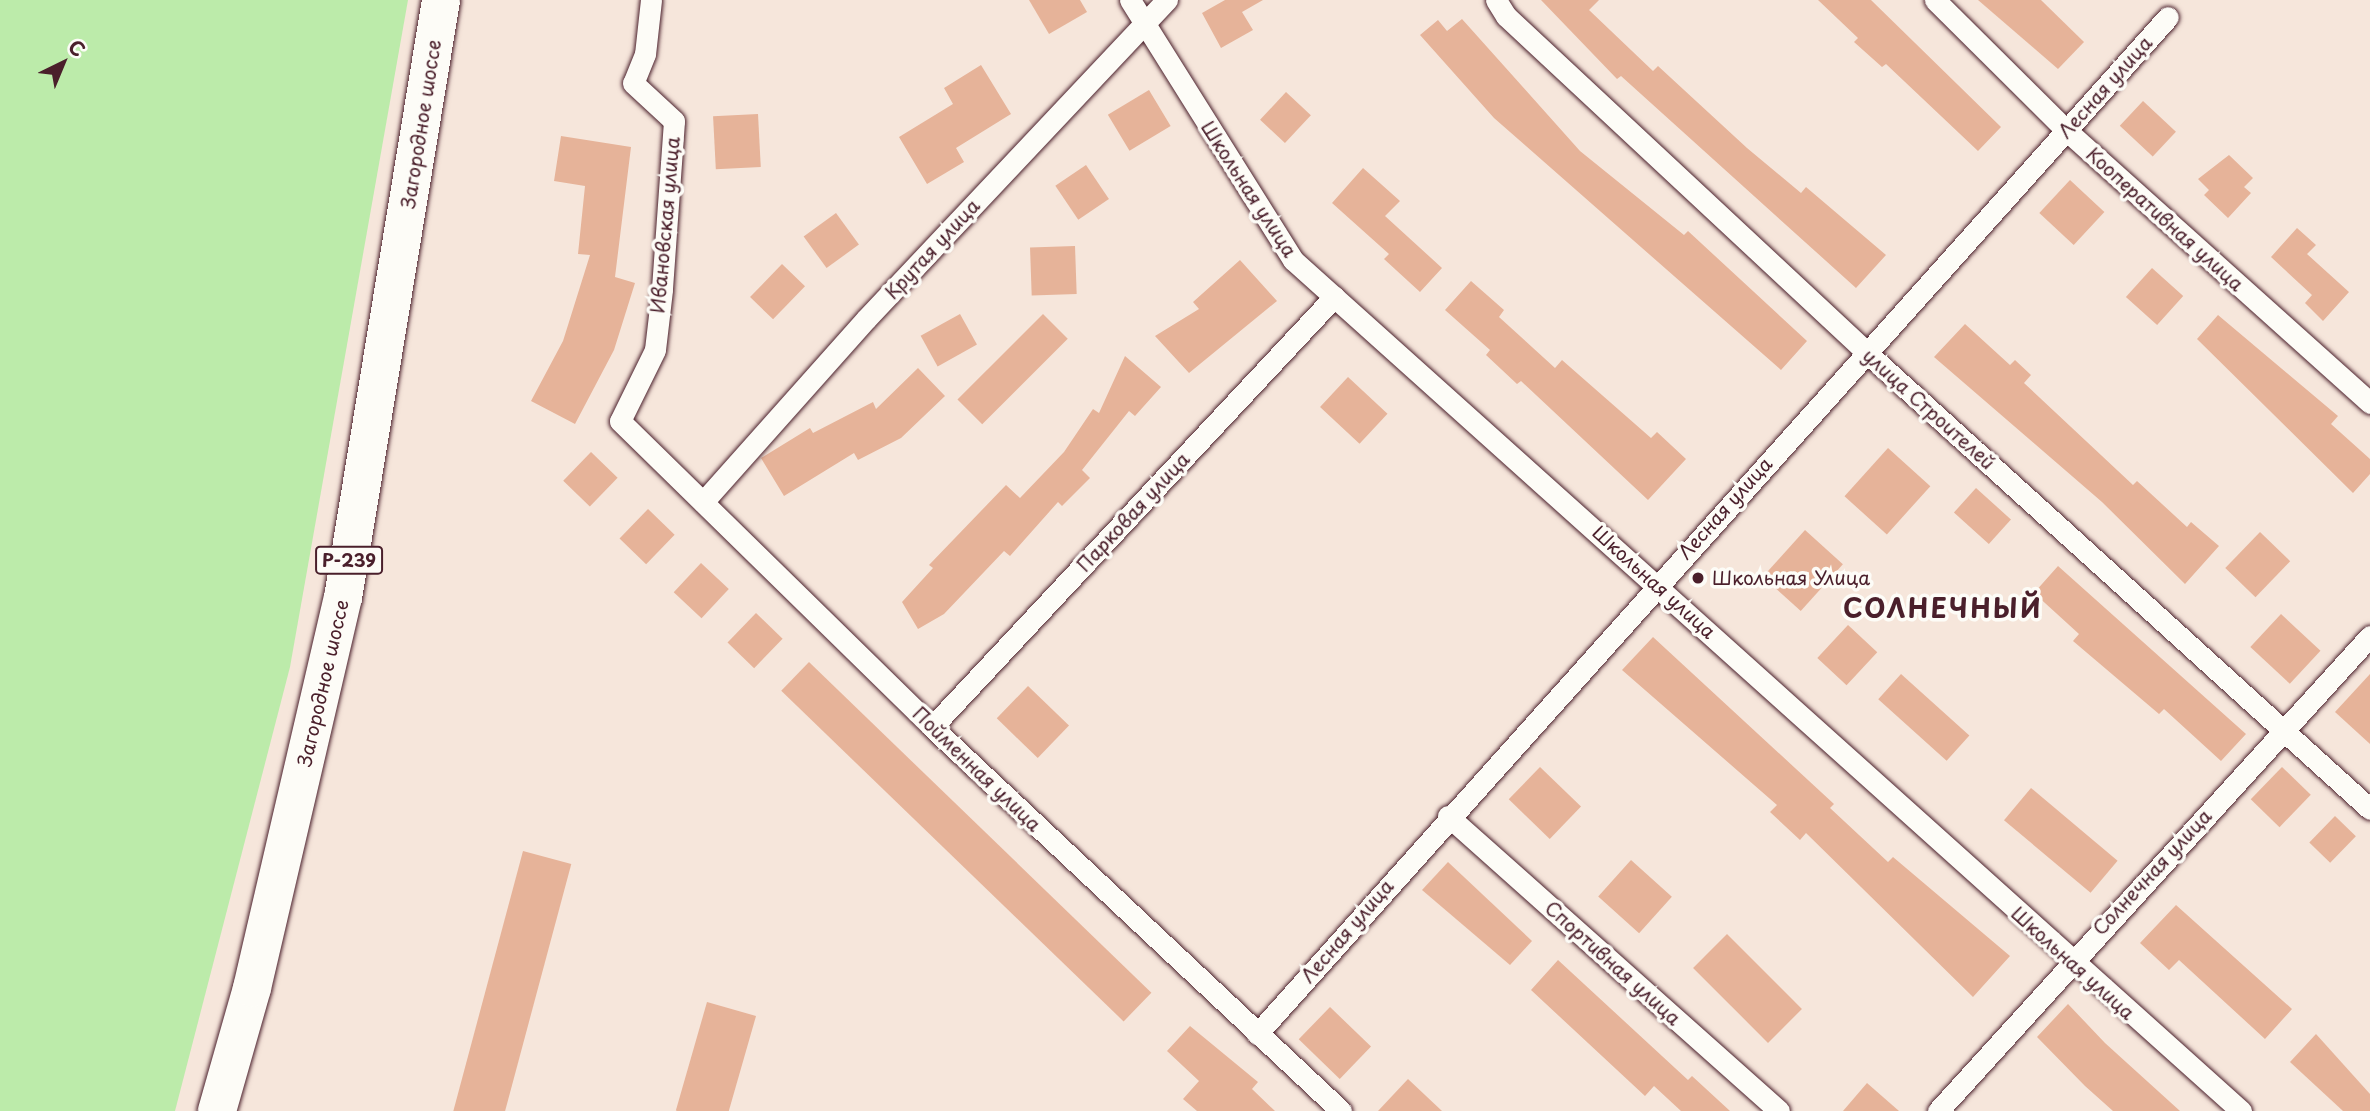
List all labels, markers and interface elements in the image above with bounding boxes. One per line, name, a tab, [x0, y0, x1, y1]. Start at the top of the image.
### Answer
north arrow	[28, 28, 98, 98]
street label: Лесная улица	[2053, 31, 2157, 143]
text: С	[63, 33, 92, 63]
street label: Загородное шоссе	[396, 37, 446, 211]
street label: Школьная улица	[1196, 116, 1302, 262]
street label: Ивановская улица	[646, 135, 684, 315]
street label: Кооперативная улица	[2081, 142, 2249, 296]
street label: Крутая улица	[880, 194, 984, 304]
street label: улица Строителей	[1858, 343, 2000, 475]
street label: Парковая улица	[1072, 447, 1194, 577]
street label: Лесная улица	[1673, 452, 1777, 564]
street label: Школьная улица	[1587, 520, 1721, 644]
road number: Р-239	[314, 546, 384, 574]
place label: Школьная Улица	[1712, 567, 1871, 589]
marker: Школьная Улица	[1690, 570, 1706, 586]
district label: СОЛНЕЧНЫЙ	[1844, 592, 2042, 624]
street label: Загородное шоссе	[293, 597, 353, 769]
street label: Пойменная улица	[908, 702, 1046, 836]
street label: Солнечная улица	[2088, 804, 2216, 940]
street label: Лесная улица	[1296, 874, 1398, 988]
street label: Спортивная улица	[1540, 896, 1686, 1030]
street label: Школьная улица	[2006, 901, 2140, 1025]

